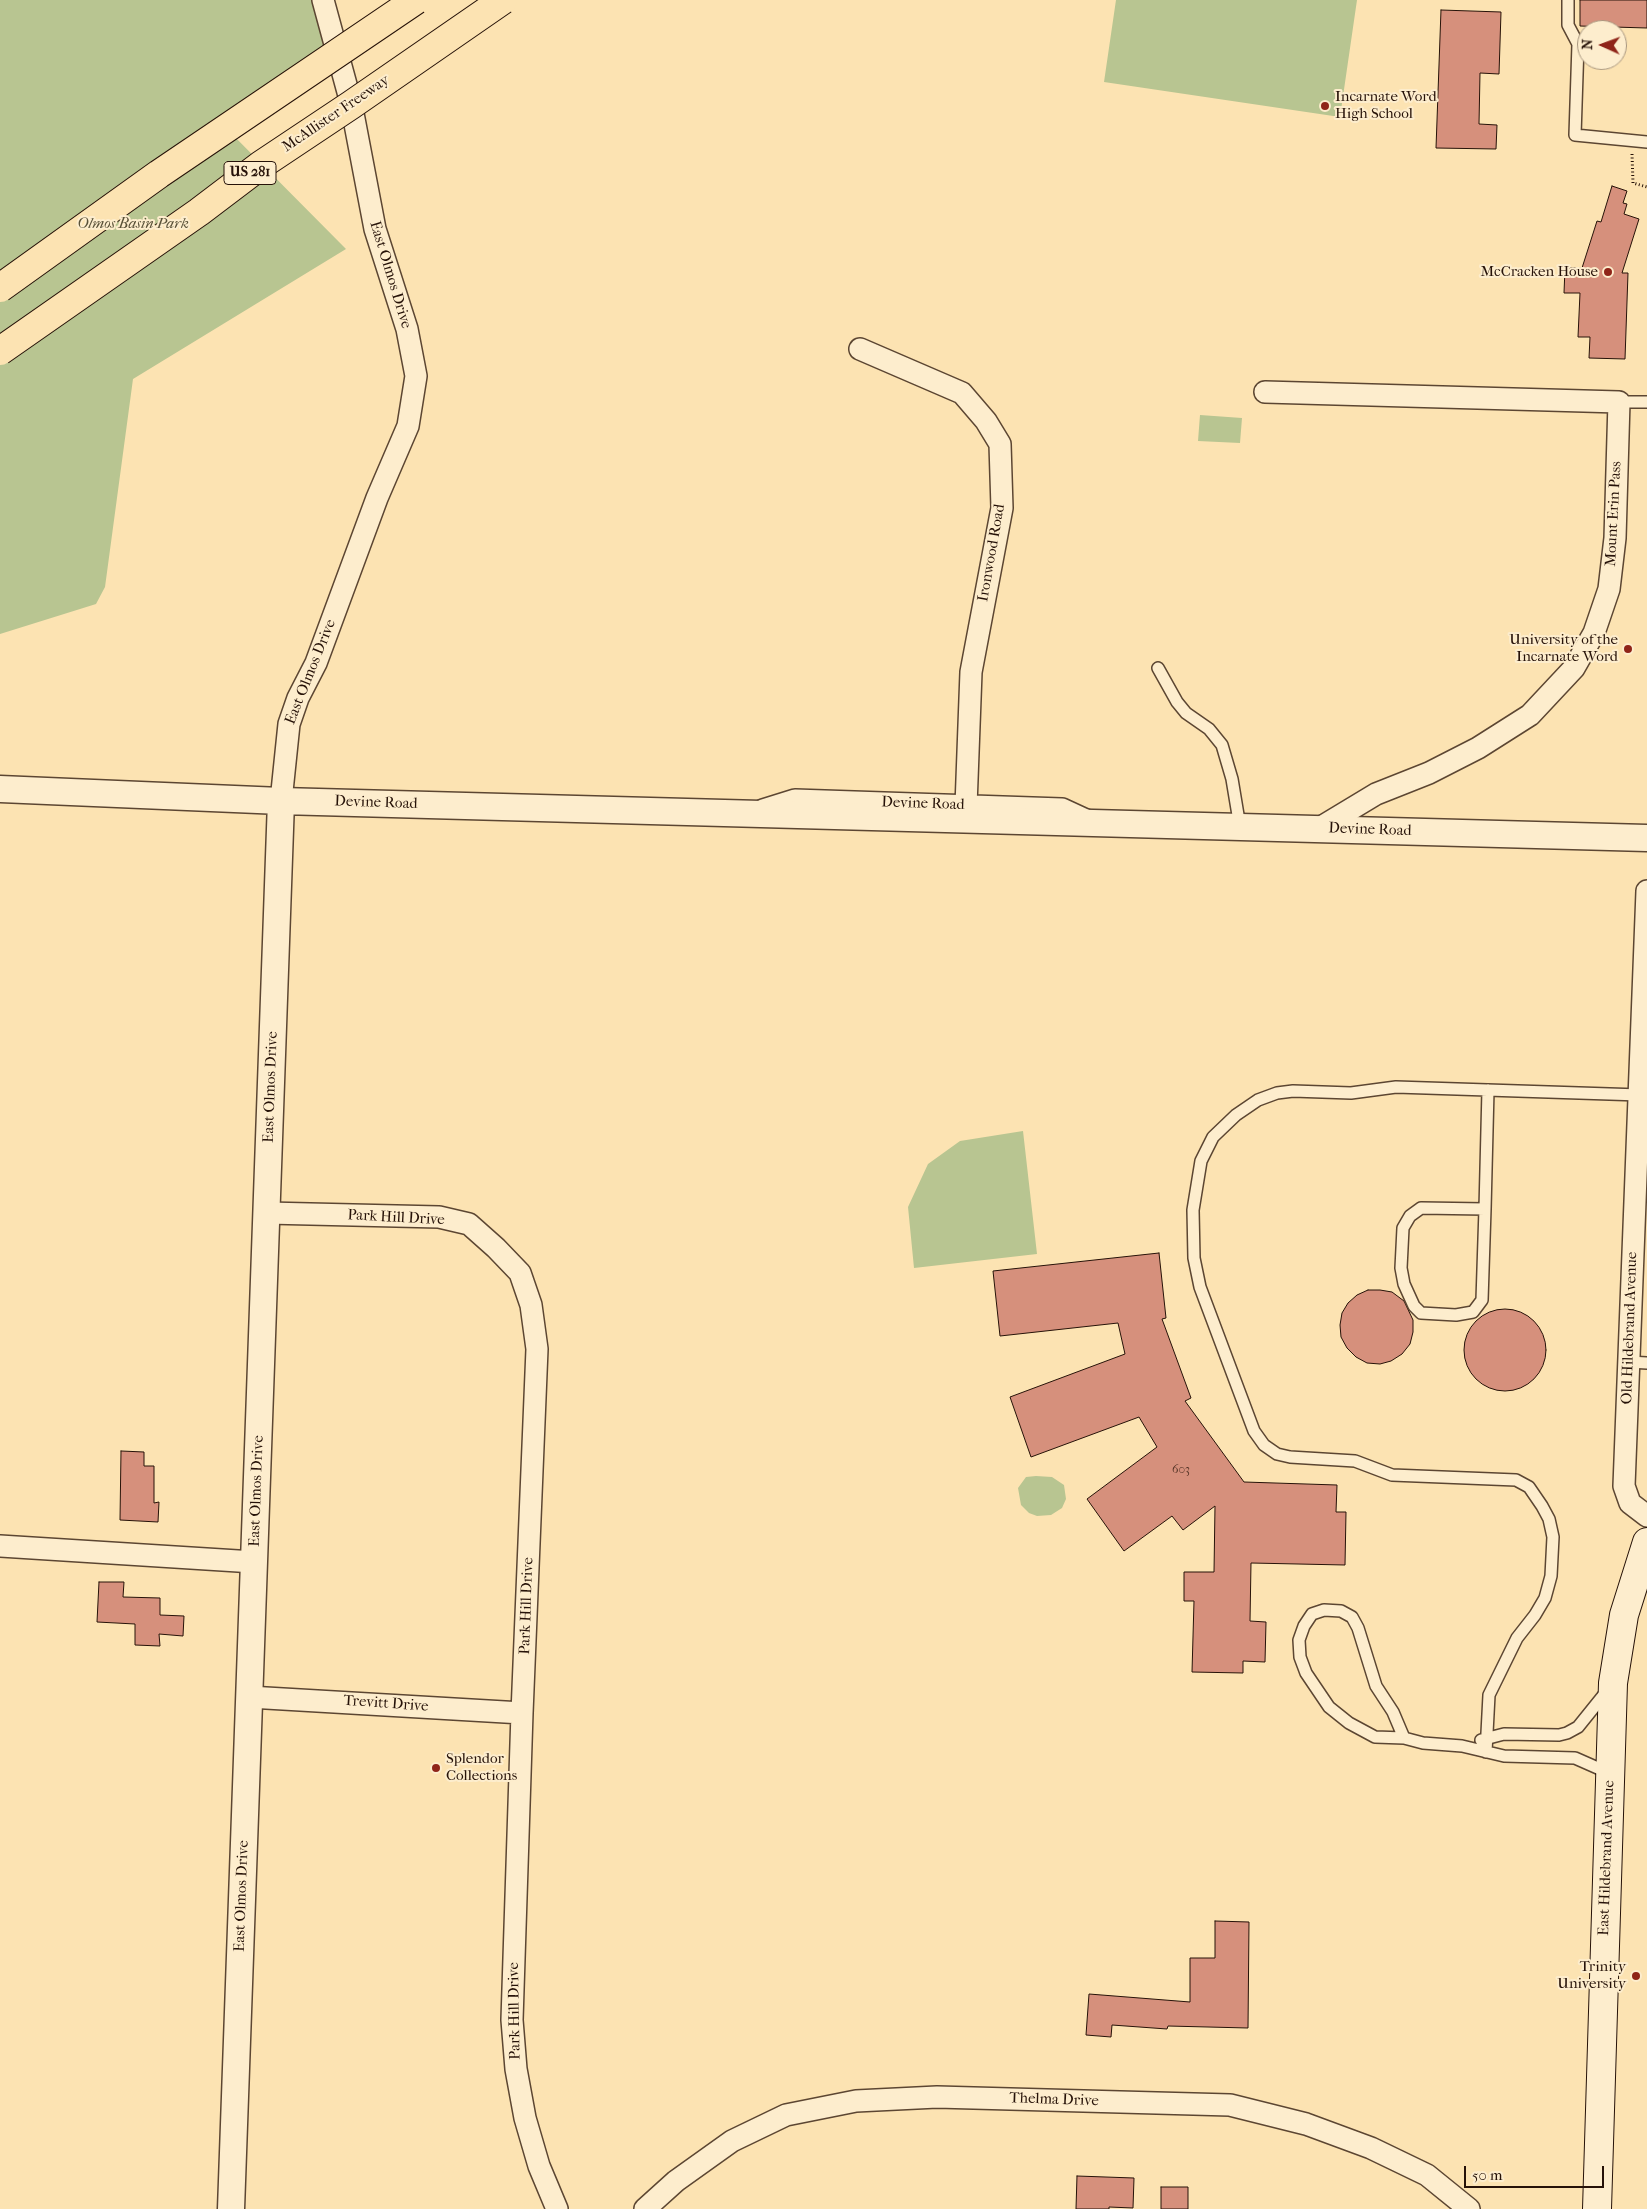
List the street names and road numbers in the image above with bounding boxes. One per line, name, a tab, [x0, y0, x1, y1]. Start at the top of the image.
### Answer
street label: McAllister Freeway	[279, 72, 393, 156]
road number: US 281	[224, 162, 276, 184]
street label: East Olmos Drive	[365, 219, 415, 331]
street label: Mount Erin Pass	[1602, 461, 1626, 567]
street label: Ironwood Road	[975, 503, 1009, 603]
street label: East Olmos Drive	[282, 617, 340, 727]
street label: Devine Road	[334, 793, 418, 813]
street label: Devine Road	[881, 794, 965, 814]
street label: Devine Road	[1328, 820, 1412, 840]
street label: East Olmos Drive	[260, 1031, 282, 1143]
street label: Park Hill Drive	[347, 1206, 445, 1230]
street label: Old Hildebrand Avenue	[1618, 1251, 1642, 1405]
street label: East Olmos Drive	[246, 1435, 268, 1547]
street label: Park Hill Drive	[516, 1557, 538, 1655]
street label: Trevitt Drive	[343, 1692, 429, 1716]
street label: East Hildebrand Avenue	[1595, 1780, 1619, 1936]
street label: East Olmos Drive	[231, 1840, 253, 1952]
street label: Park Hill Drive	[505, 1962, 525, 2060]
street label: Thelma Drive	[1009, 2089, 1099, 2111]

